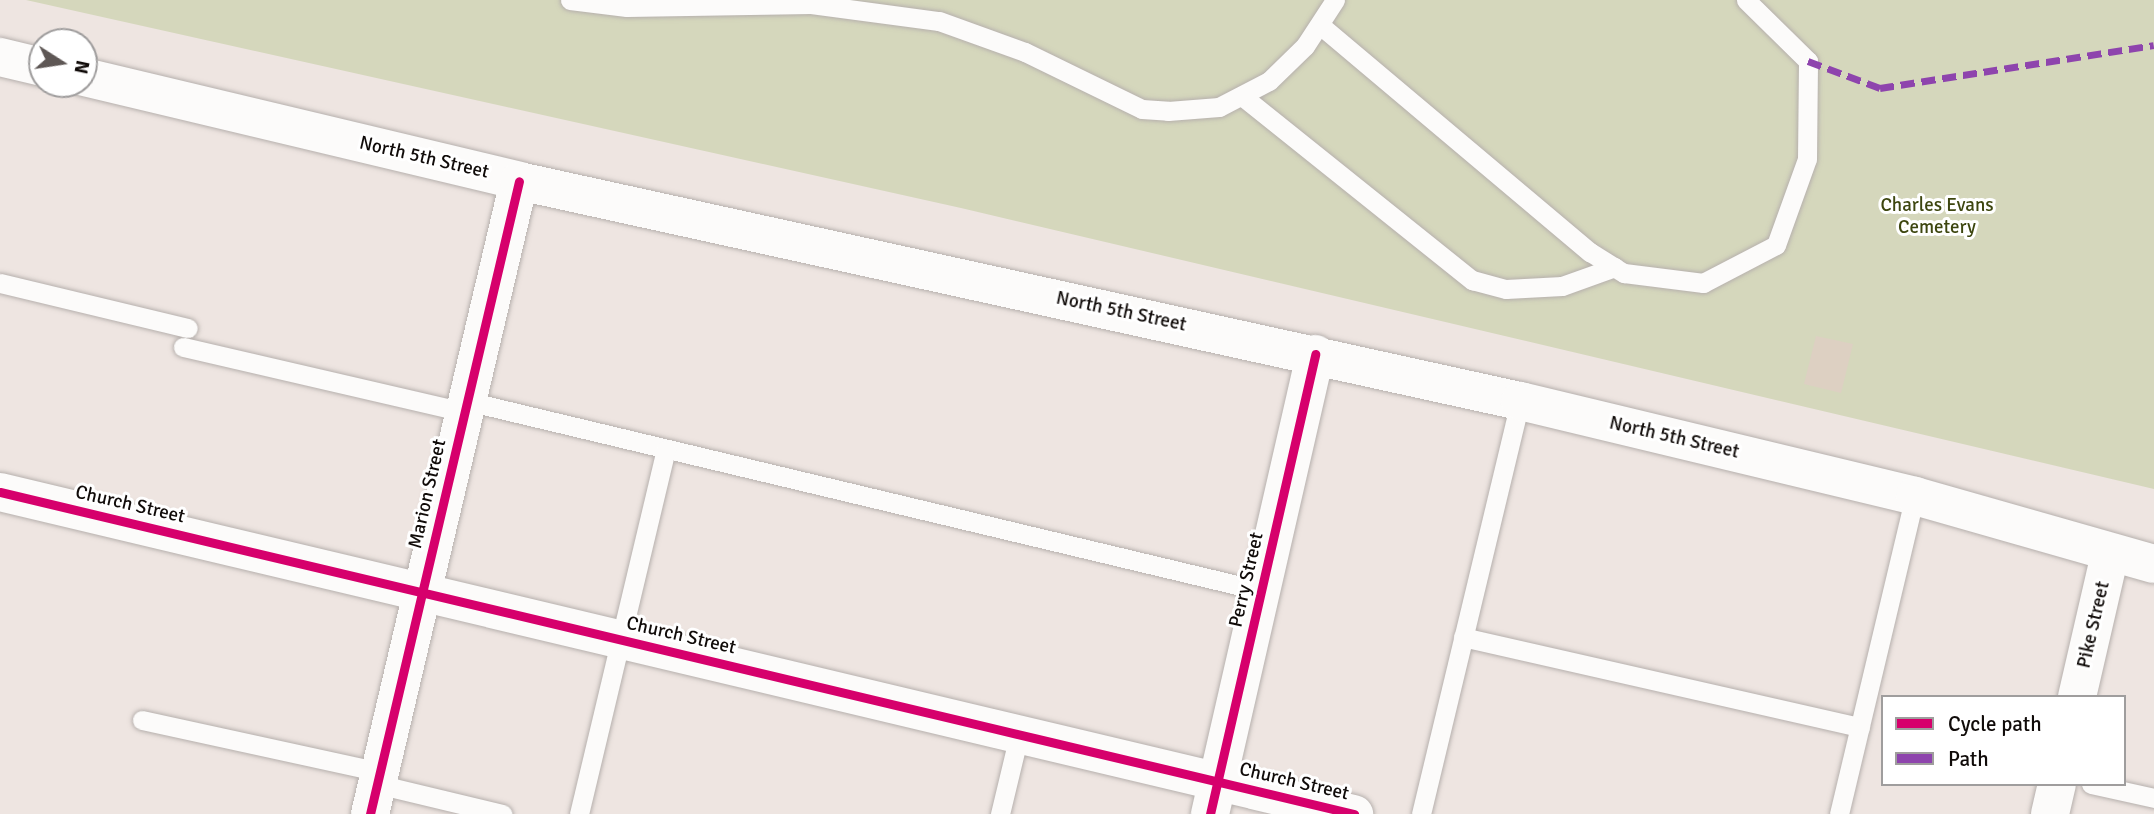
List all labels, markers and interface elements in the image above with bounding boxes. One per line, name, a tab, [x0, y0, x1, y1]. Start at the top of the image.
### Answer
north arrow	[28, 28, 98, 98]
text: N	[68, 58, 95, 76]
street label: North 5th Street	[357, 132, 491, 184]
park label: Charles Evans Cemetery	[1880, 195, 1994, 239]
street label: North 5th Street	[1054, 287, 1188, 337]
street label: North 5th Street	[1607, 412, 1741, 464]
street label: Marion Street	[404, 437, 452, 551]
street label: Church Street	[73, 481, 187, 529]
street label: Perry Street	[1225, 530, 1269, 630]
street label: Pike Street	[2073, 579, 2115, 671]
street label: Church Street	[624, 612, 738, 660]
legend	[1881, 695, 2126, 786]
text: Cycle path	[1948, 711, 2042, 737]
text: Path	[1948, 746, 1989, 772]
street label: Church Street	[1237, 758, 1351, 806]

